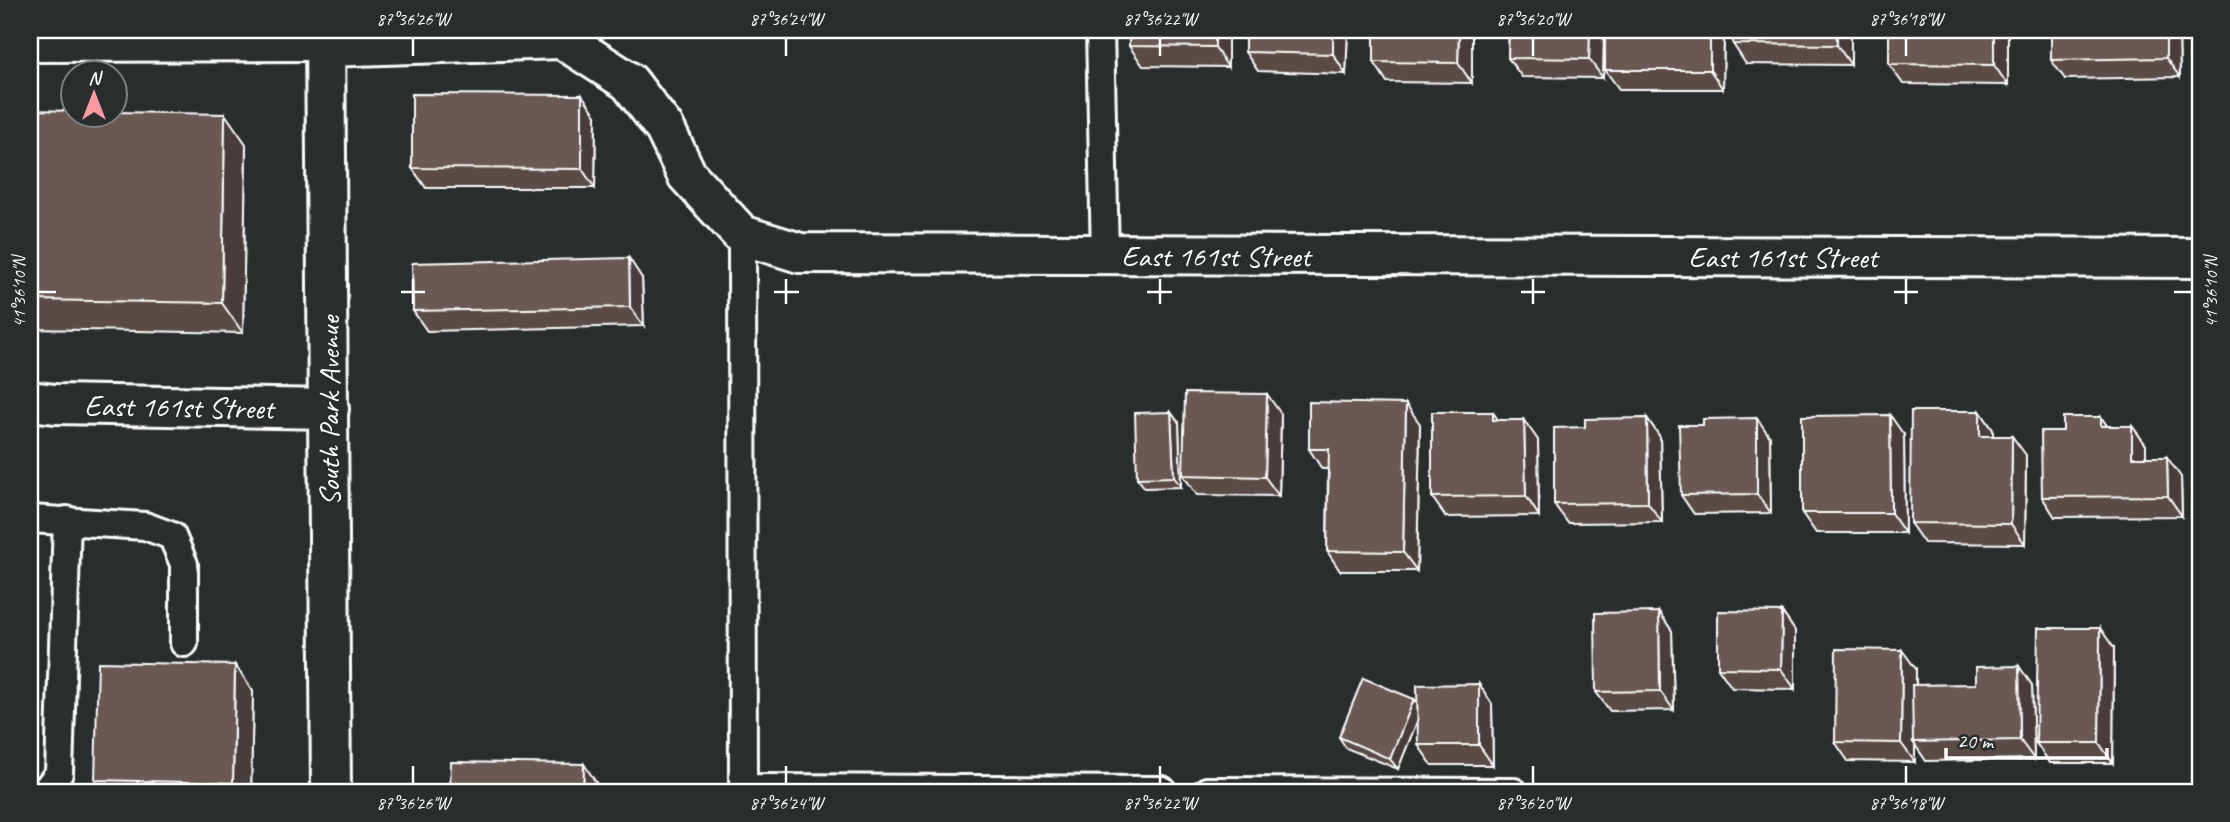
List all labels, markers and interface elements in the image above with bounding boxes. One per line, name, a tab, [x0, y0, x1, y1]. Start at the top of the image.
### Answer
text: 87°36'26"W	[376, 8, 453, 30]
text: 87°36'24"W	[749, 8, 826, 30]
text: 87°36'22"W	[1123, 8, 1200, 30]
text: 87°36'20"W	[1496, 8, 1573, 30]
text: 87°36'18"W	[1869, 8, 1946, 30]
north arrow	[60, 60, 130, 130]
text: N	[88, 66, 103, 90]
street label: East 161st Street	[1121, 237, 1314, 275]
street label: East 161st Street	[1688, 238, 1881, 276]
text: 41°36'10"N	[8, 253, 30, 327]
text: 41°36'10"N	[2200, 253, 2222, 327]
street label: South Park Avenue	[310, 314, 348, 506]
street label: East 161st Street	[84, 386, 277, 428]
scale bar	[1946, 717, 2108, 761]
text: 20 m	[1957, 728, 1995, 754]
text: 87°36'26"W	[376, 792, 453, 814]
text: 87°36'24"W	[749, 792, 826, 814]
text: 87°36'22"W	[1123, 792, 1200, 814]
text: 87°36'20"W	[1496, 792, 1573, 814]
text: 87°36'18"W	[1869, 792, 1946, 814]

